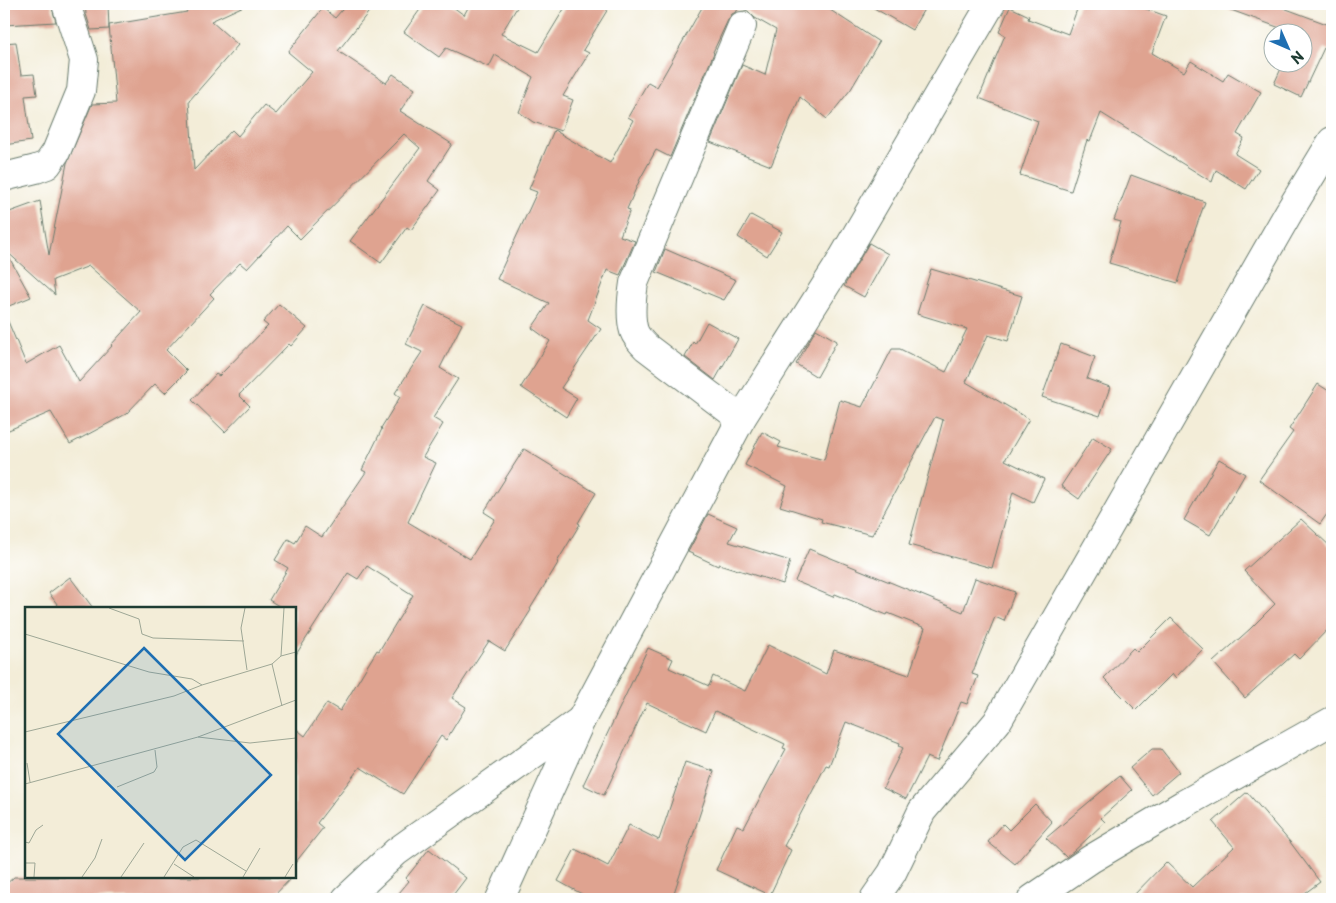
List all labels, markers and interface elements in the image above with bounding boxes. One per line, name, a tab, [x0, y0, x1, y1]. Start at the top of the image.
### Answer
north arrow	[1264, 22, 1314, 72]
text: N	[1286, 46, 1309, 69]
inset map	[25, 607, 296, 878]

